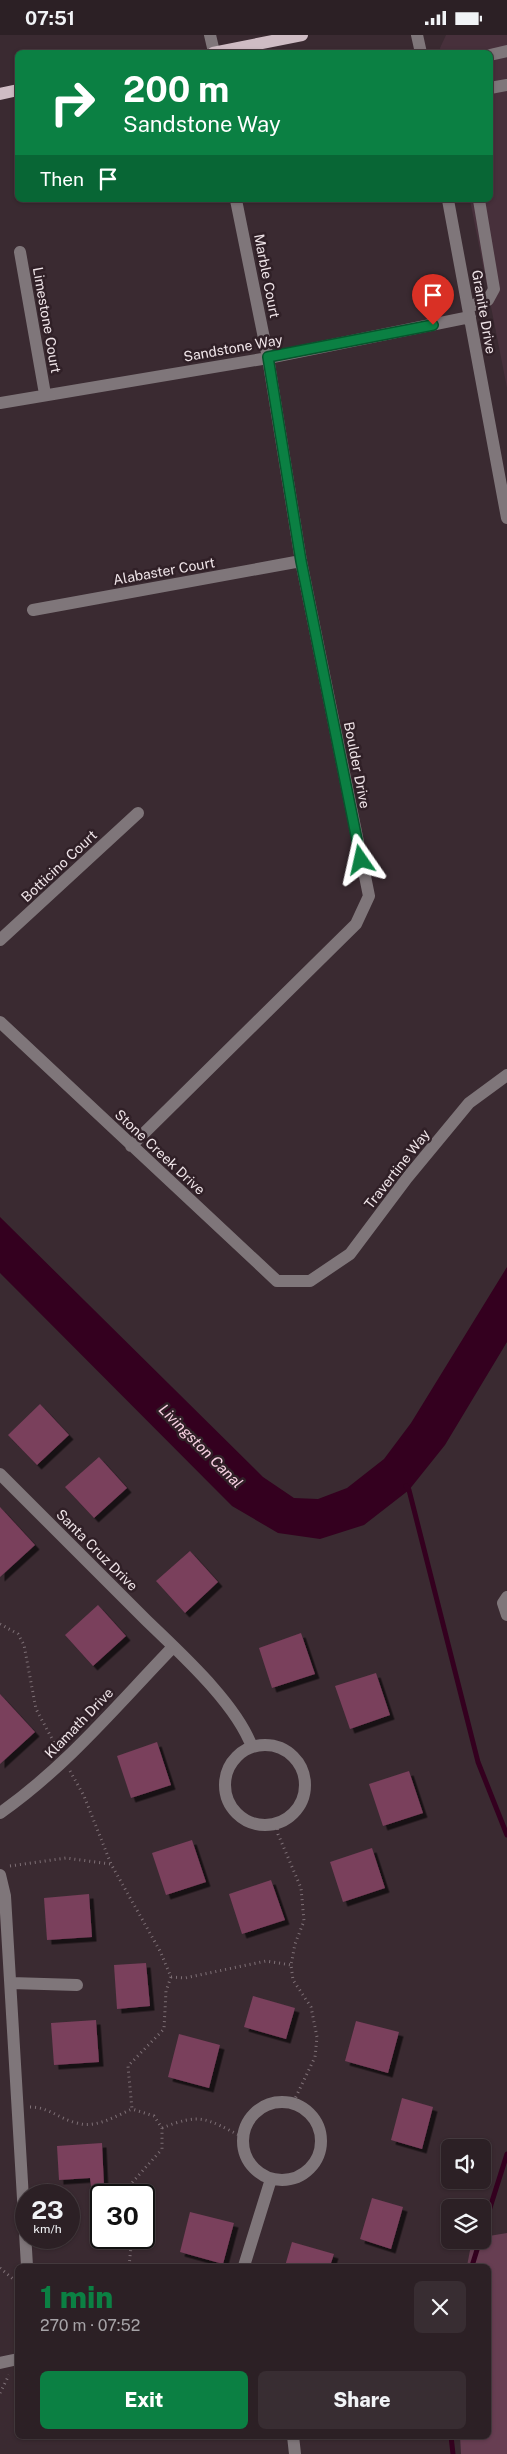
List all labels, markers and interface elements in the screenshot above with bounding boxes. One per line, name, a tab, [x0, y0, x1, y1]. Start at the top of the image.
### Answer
text: 07:51	[25, 7, 75, 29]
text: 200 m	[123, 69, 229, 110]
icon: right	[40, 70, 105, 135]
text: Sandstone Way	[123, 111, 281, 137]
icon: arrive	[94, 165, 122, 193]
text: Then	[40, 168, 84, 190]
street label: Marble Court	[251, 233, 283, 319]
street label: Limestone Court	[30, 266, 64, 374]
street label: Granite Drive	[469, 269, 499, 355]
pin	[412, 274, 454, 325]
icon: arrive	[419, 281, 447, 309]
street label: Sandstone Way	[182, 331, 284, 365]
street label: Alabaster Court	[112, 554, 216, 588]
street label: Boulder Drive	[341, 720, 373, 810]
street label: Botticino Court	[18, 827, 100, 905]
position arrow	[334, 833, 386, 885]
street label: Stone Creek Drive	[112, 1106, 208, 1198]
street label: Travertine Way	[361, 1126, 433, 1212]
water label: Livingston Canal	[156, 1401, 246, 1491]
street label: Santa Cruz Drive	[53, 1506, 141, 1594]
street label: Klamath Drive	[41, 1685, 117, 1761]
map controls	[441, 2139, 491, 2249]
button: sound	[441, 2139, 491, 2189]
speed limit sign: 30	[90, 2184, 155, 2249]
text: 23	[31, 2195, 64, 2225]
button: layers	[441, 2199, 491, 2249]
text: km/h	[33, 2222, 62, 2236]
text: 1 min	[40, 2279, 113, 2315]
button: close	[414, 2281, 466, 2333]
text: 270 m · 07:52	[40, 2316, 140, 2335]
button: Exit	[40, 2371, 248, 2429]
button: Share	[258, 2371, 466, 2429]

